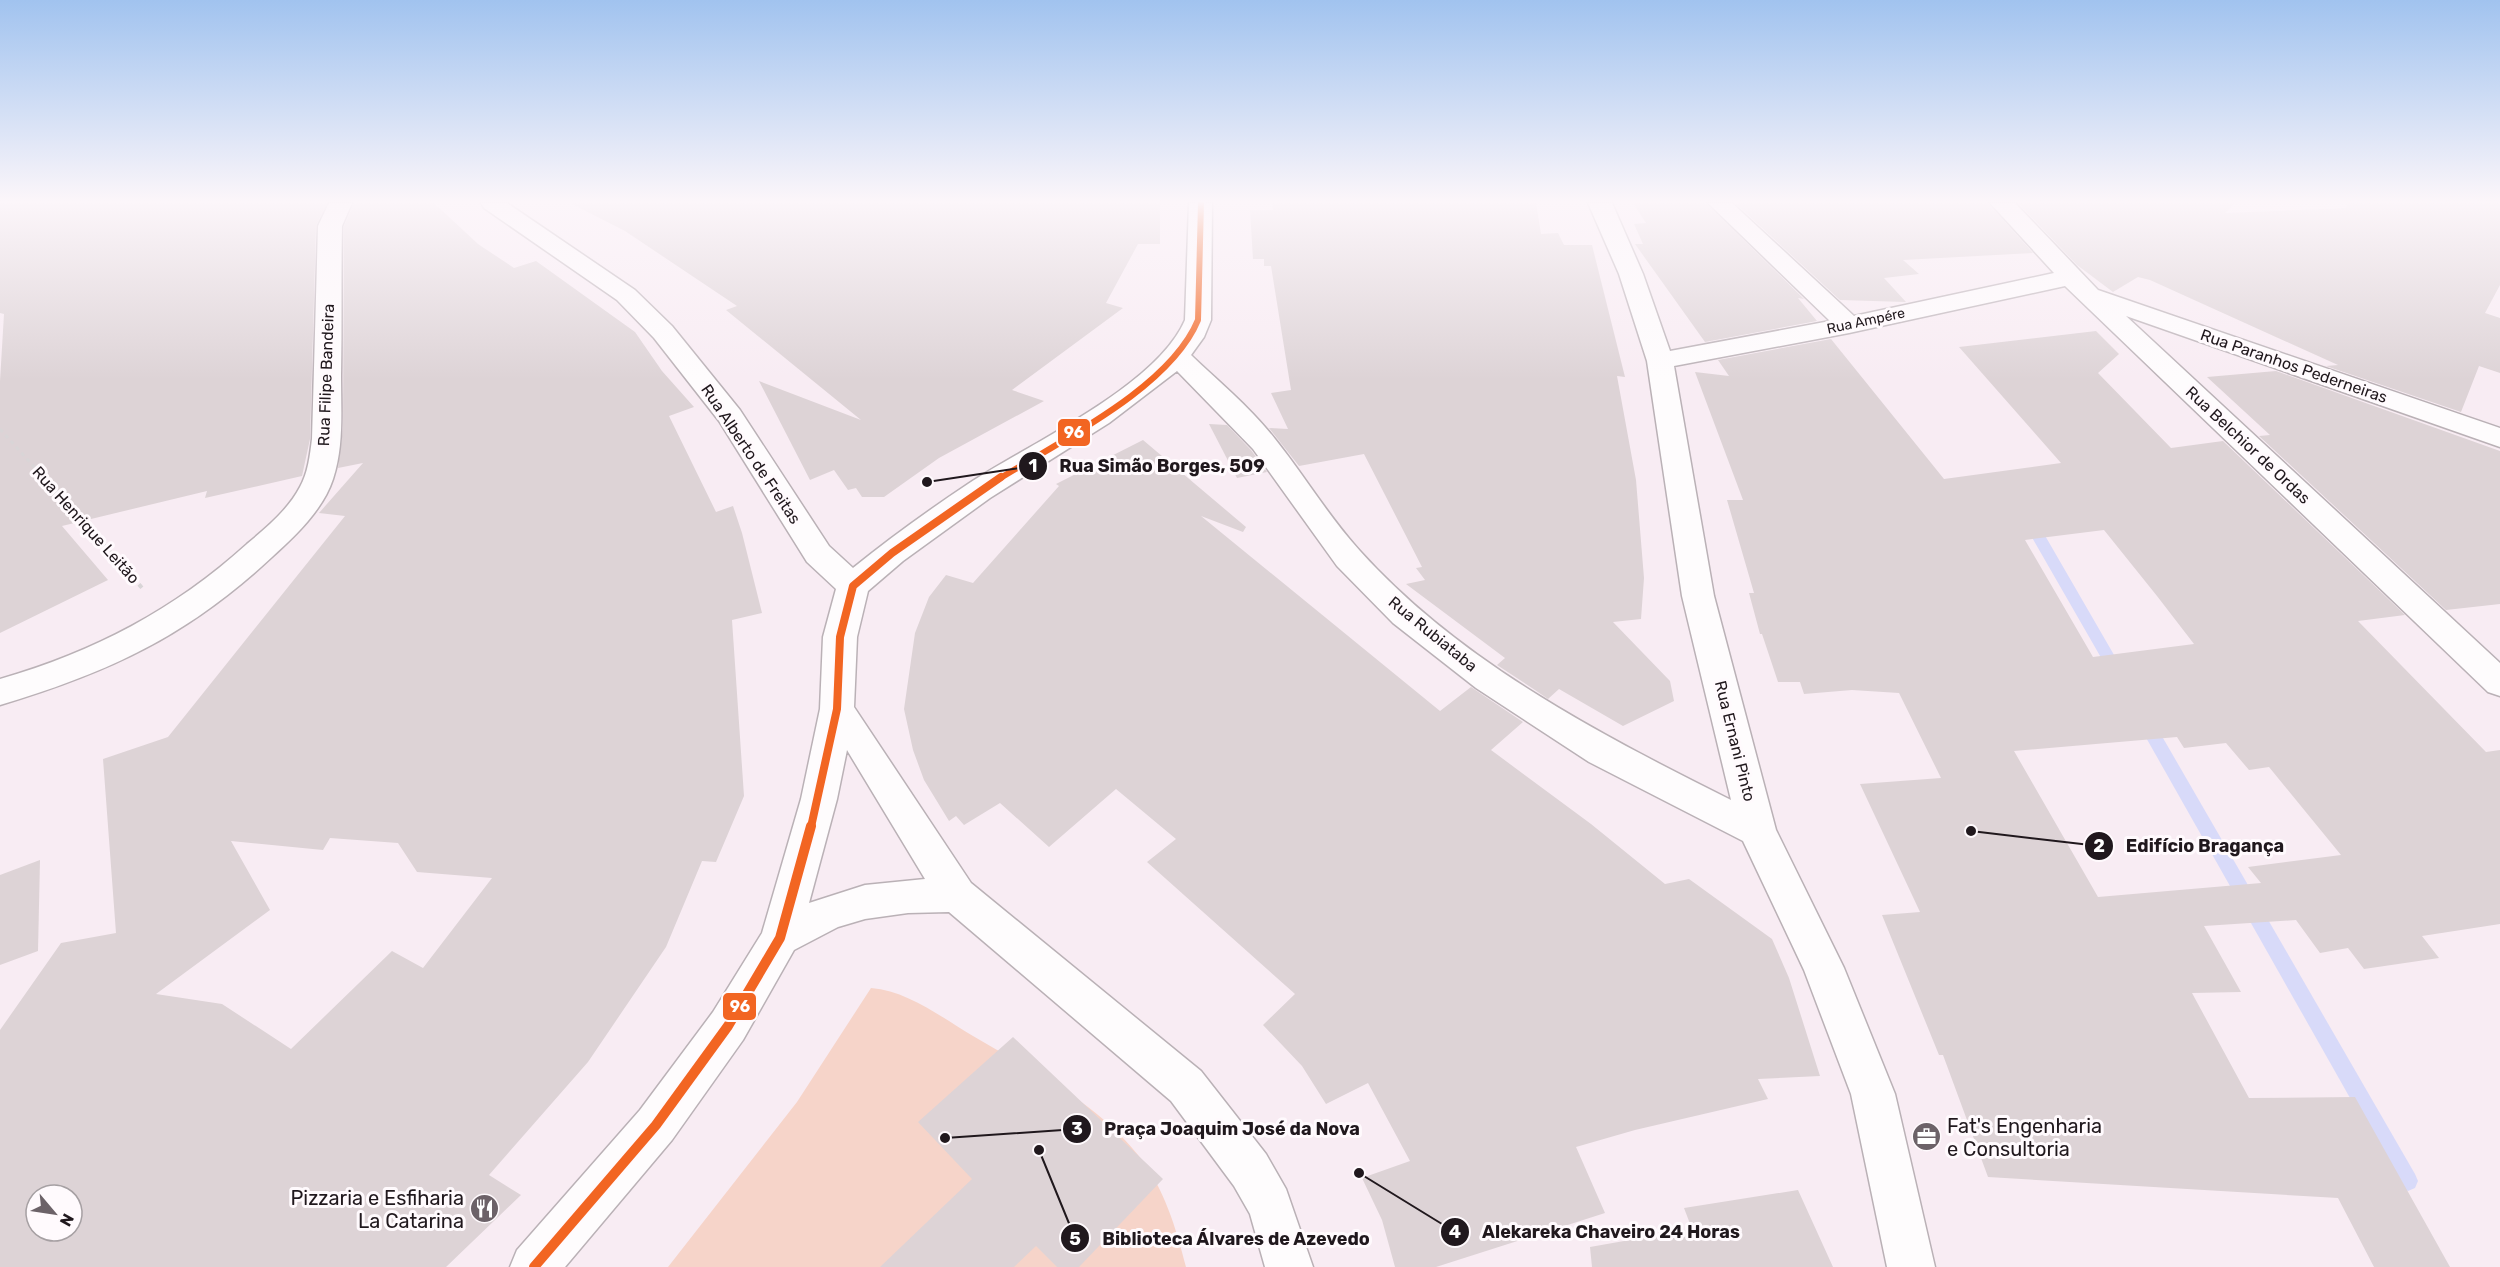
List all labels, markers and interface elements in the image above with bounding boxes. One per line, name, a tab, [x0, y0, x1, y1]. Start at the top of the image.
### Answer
street label: Rua Filipe Bandeira	[314, 303, 338, 447]
street label: Rua Ampére	[1825, 304, 1907, 338]
street label: Rua Paranhos Pederneiras	[2198, 325, 2390, 407]
street label: Rua Alberto de Freitas	[697, 380, 805, 528]
street label: Rua Belchior de Ordas	[2182, 382, 2314, 508]
line badge: 96	[1057, 418, 1091, 447]
text: 96	[1064, 423, 1084, 442]
callout: Rua Simão Borges, 509	[1018, 448, 1277, 484]
text: 1	[1029, 455, 1037, 477]
text: Rua Simão Borges, 509	[1059, 455, 1265, 477]
street label: Rua Henrique Leitão	[28, 463, 144, 587]
street label: Rua Rubiataba	[1385, 592, 1481, 676]
street label: Rua Ernani Pinto	[1711, 679, 1759, 803]
callout: Edifício Bragança	[2084, 828, 2297, 864]
text: 2	[2093, 835, 2105, 857]
text: Edifício Bragança	[2126, 835, 2284, 857]
line badge: 96	[722, 992, 757, 1021]
text: 96	[730, 997, 750, 1016]
callout: Praça Joaquim José da Nova	[1062, 1111, 1371, 1147]
place label: Fat's Engenharia e Consultoria	[1947, 1114, 2102, 1161]
text: 3	[1071, 1118, 1083, 1140]
text: Praça Joaquim José da Nova	[1104, 1118, 1360, 1140]
office icon: Fat's Engenharia e Consultoria	[1910, 1121, 1942, 1153]
north arrow	[24, 1183, 84, 1243]
place label: Pizzaria e Esfiharia La Catarina	[290, 1186, 464, 1233]
restaurant icon: Pizzaria e Esfiharia La Catarina	[469, 1193, 501, 1225]
text: N	[56, 1210, 78, 1230]
callout: Alekareka Chaveiro 24 Horas	[1440, 1214, 1752, 1250]
callout: Biblioteca Álvares de Azevedo	[1060, 1220, 1382, 1256]
text: 4	[1449, 1221, 1461, 1243]
text: Alekareka Chaveiro 24 Horas	[1482, 1221, 1740, 1243]
text: 5	[1069, 1228, 1081, 1250]
text: Biblioteca Álvares de Azevedo	[1102, 1228, 1370, 1250]

